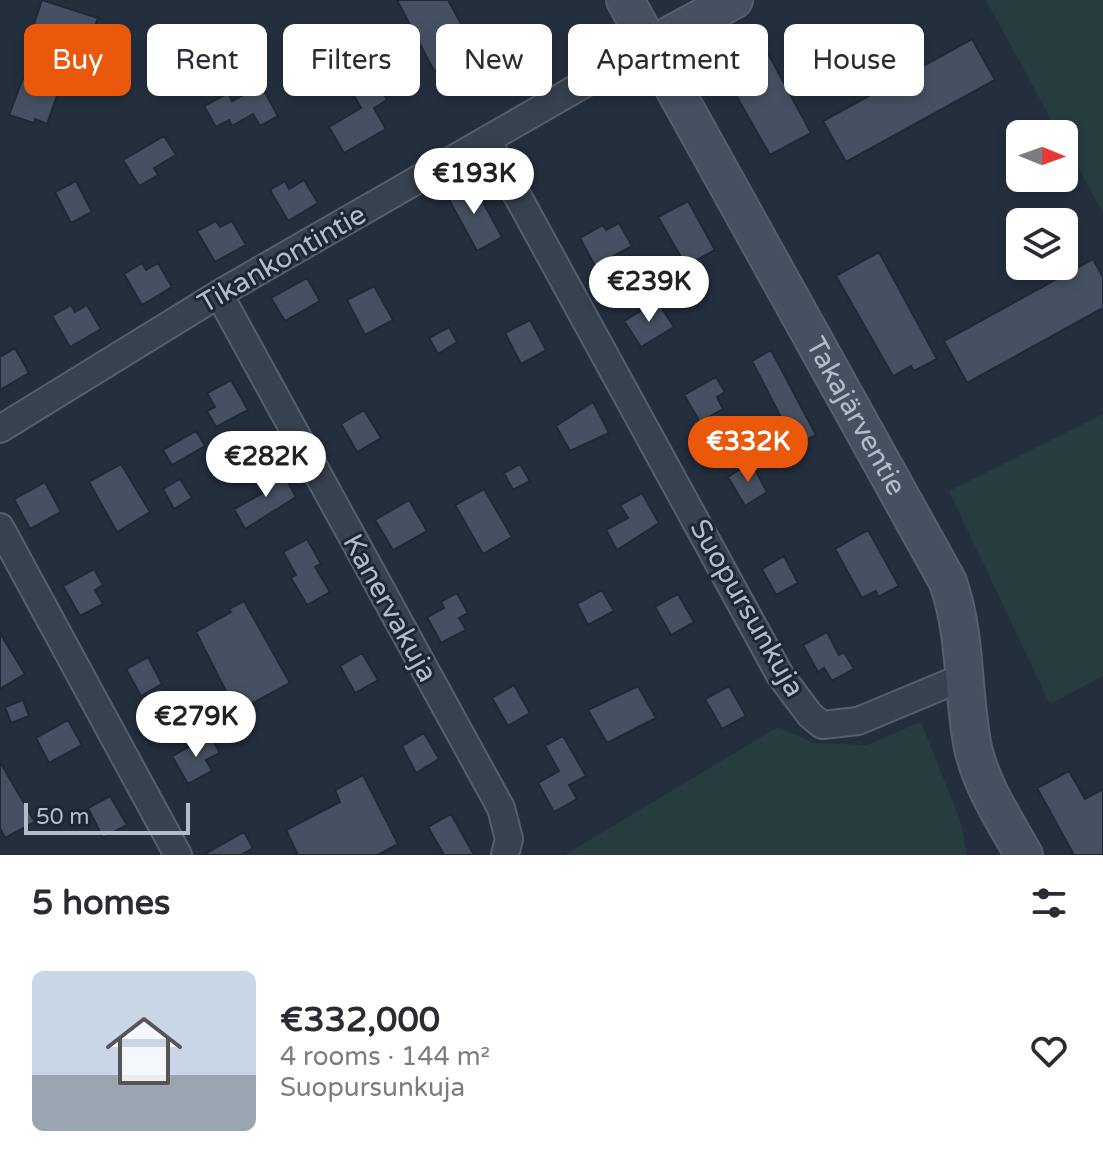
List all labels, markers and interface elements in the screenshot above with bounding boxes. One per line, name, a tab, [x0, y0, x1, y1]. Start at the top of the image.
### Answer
chip: Buy	[24, 24, 131, 96]
chip: Rent	[147, 24, 267, 96]
chip: Filters	[283, 24, 420, 96]
chip: New	[436, 24, 552, 96]
chip: Apartment	[568, 24, 768, 96]
chip: House	[784, 24, 924, 96]
north arrow	[1006, 120, 1078, 192]
map controls	[1006, 120, 1078, 280]
pin: €193K	[418, 148, 530, 216]
text: €193K	[432, 158, 516, 189]
street label: Tikankontintie	[192, 197, 372, 321]
button: layers	[1006, 208, 1078, 280]
pin: €239K	[593, 256, 705, 324]
text: €239K	[607, 266, 691, 297]
street label: Takajärventie	[798, 331, 913, 501]
pin: €332K	[692, 416, 804, 484]
text: €332K	[706, 426, 790, 457]
pin: €282K	[210, 431, 322, 499]
text: €282K	[224, 441, 308, 472]
street label: Suopursunkuja	[682, 513, 812, 703]
street label: Kanervakuja	[335, 528, 445, 688]
pin: €279K	[140, 691, 252, 759]
text: €279K	[154, 701, 238, 732]
scale bar	[24, 799, 190, 835]
text: 50 m	[36, 804, 90, 830]
icon: filters	[1027, 881, 1071, 925]
text: 5 homes	[32, 883, 170, 924]
text: €332,000	[280, 1000, 440, 1041]
icon: home	[96, 1003, 192, 1099]
icon: heart	[1027, 1029, 1071, 1073]
text: 4 rooms · 144 m²	[280, 1041, 490, 1072]
text: Suopursunkuja	[280, 1072, 465, 1103]

